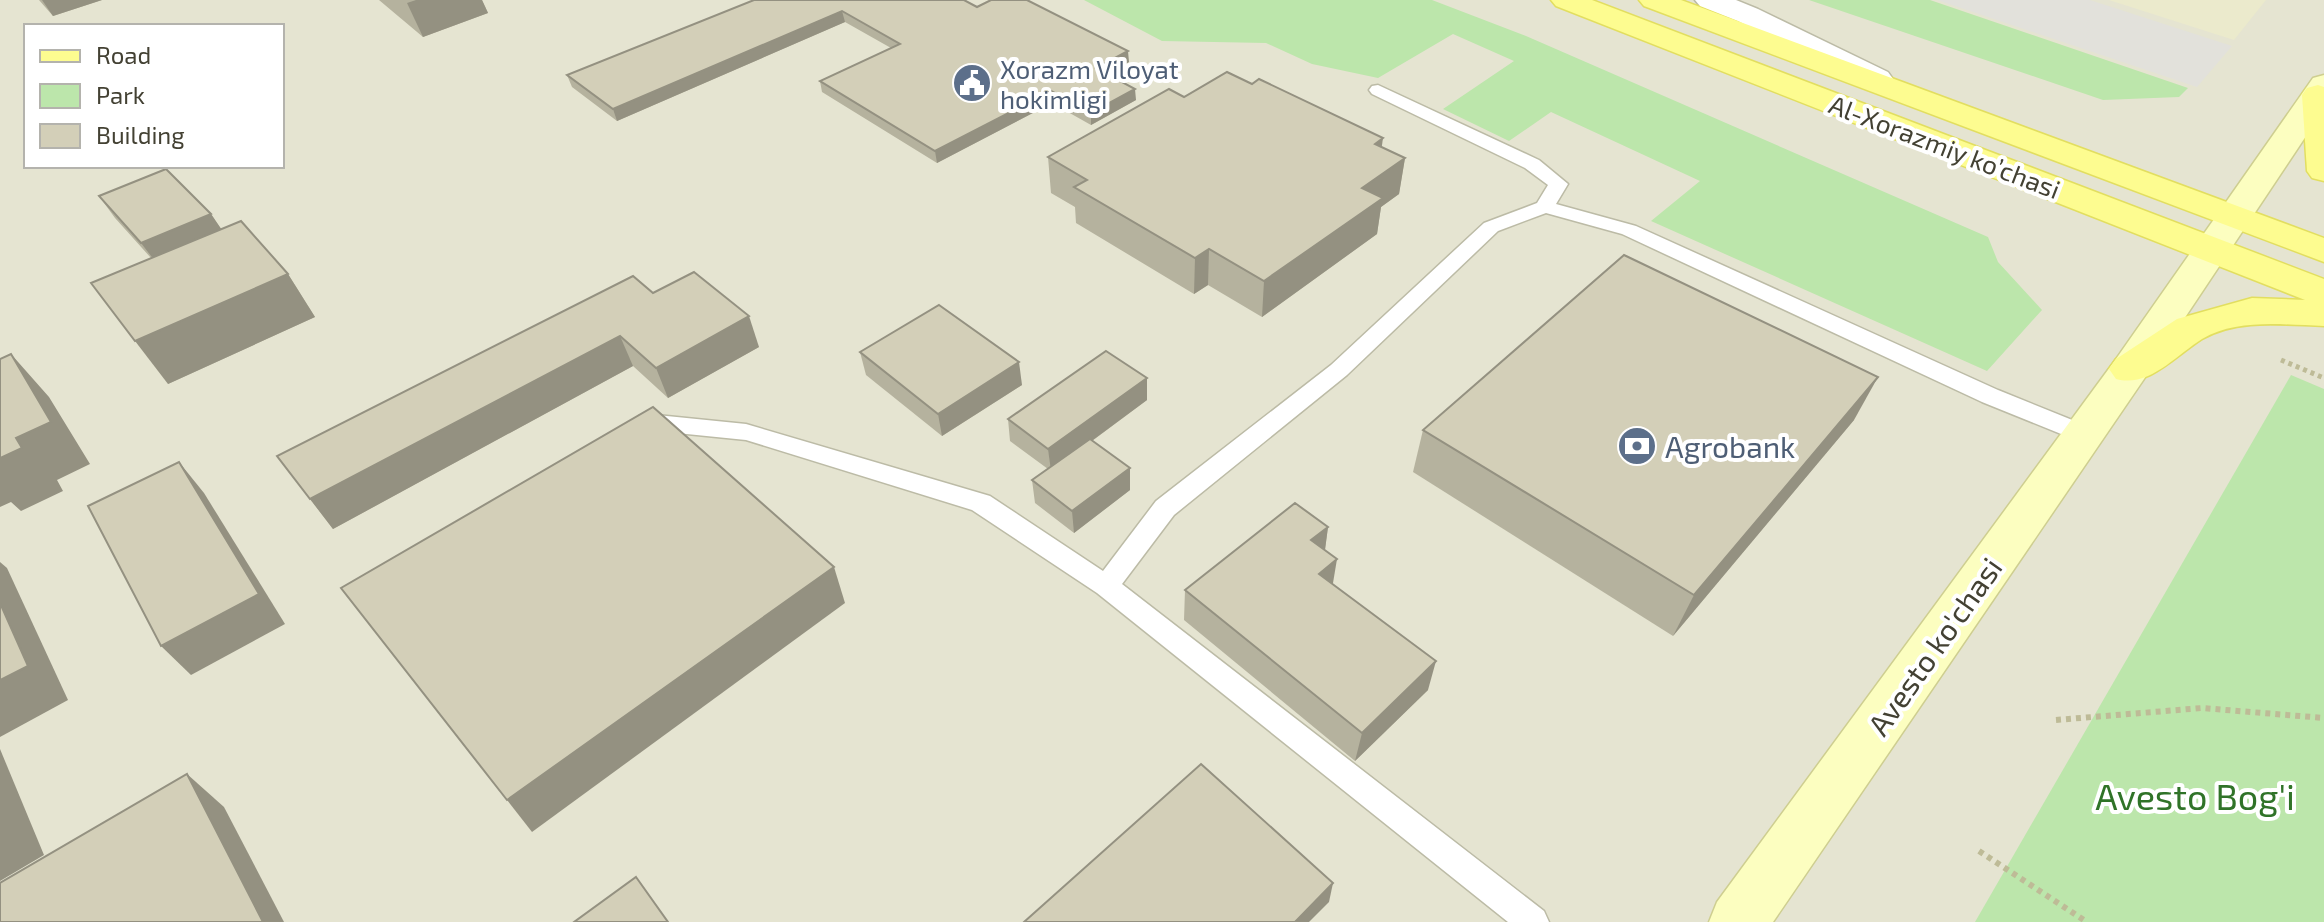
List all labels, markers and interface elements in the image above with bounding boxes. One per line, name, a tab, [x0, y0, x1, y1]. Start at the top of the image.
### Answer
legend	[24, 24, 284, 168]
text: Road	[96, 40, 151, 69]
place label: Xorazm Viloyat hokimligi	[1000, 53, 1179, 114]
public building icon: Xorazm Viloyat hokimligi	[951, 62, 993, 104]
text: Park	[96, 80, 145, 109]
street label: Al-Xorazmiy ko’chasi	[1825, 88, 2065, 204]
text: Building	[96, 120, 185, 149]
bank icon: Agrobank	[1616, 425, 1658, 467]
place label: Agrobank	[1665, 428, 1795, 464]
street label: Avesto ko'chasi	[1859, 550, 2009, 742]
park label: Avesto Bog'i	[2095, 774, 2295, 817]

